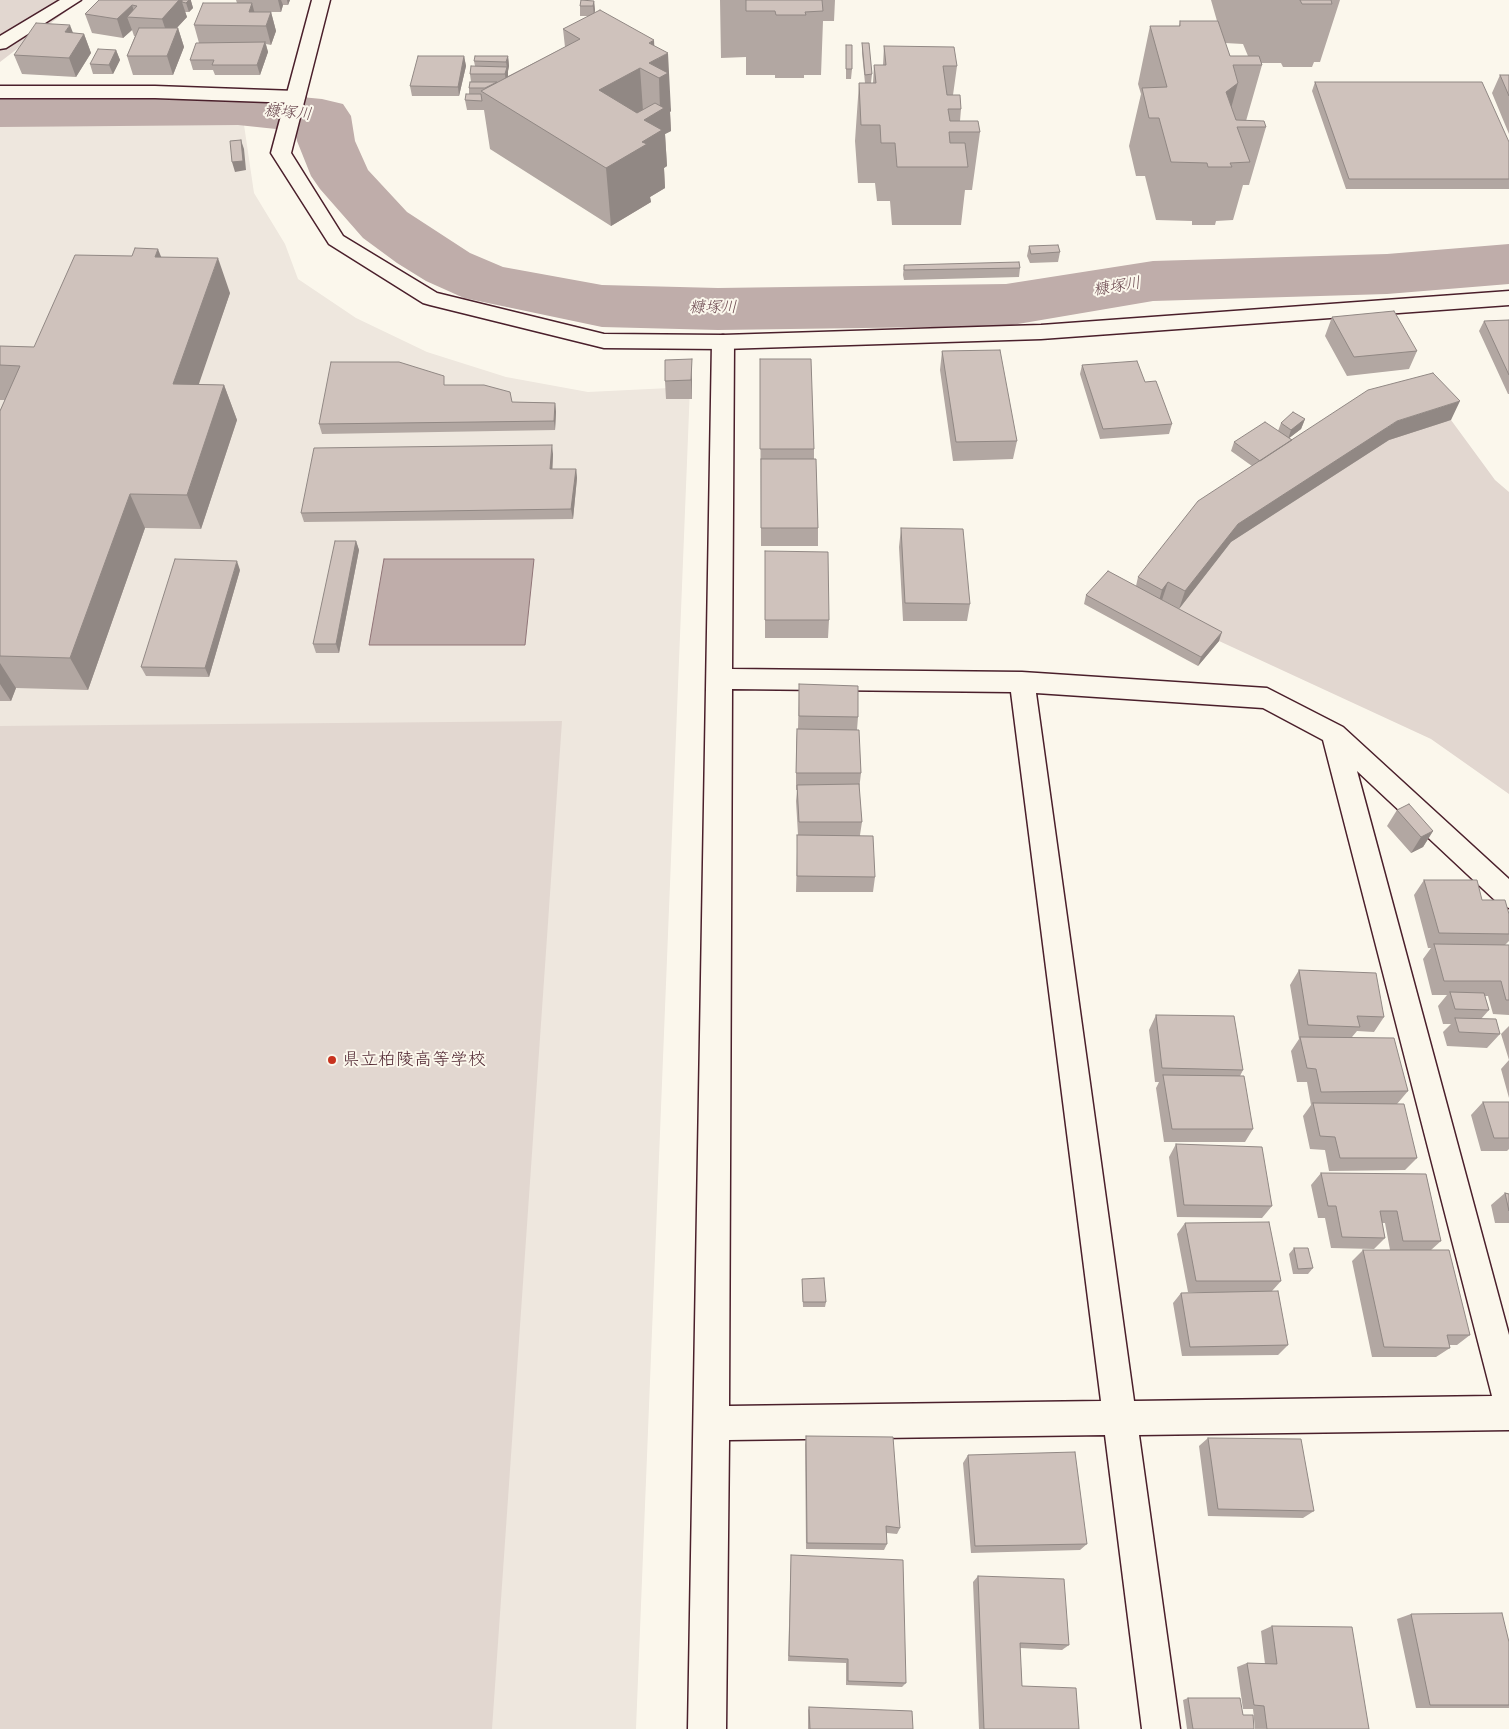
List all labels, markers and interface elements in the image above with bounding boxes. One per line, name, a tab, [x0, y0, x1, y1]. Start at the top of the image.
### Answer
water label: 糠塚川	[263, 101, 313, 125]
water label: 糠塚川	[1092, 274, 1142, 300]
water label: 糠塚川	[689, 298, 737, 318]
place label: 県立柏陵高等学校	[342, 1049, 486, 1071]
marker: 県立柏陵高等学校	[326, 1054, 338, 1066]

